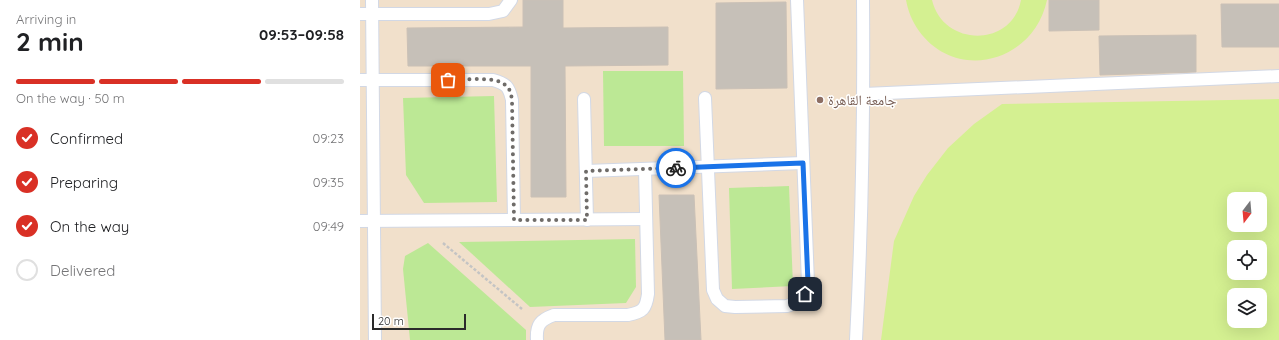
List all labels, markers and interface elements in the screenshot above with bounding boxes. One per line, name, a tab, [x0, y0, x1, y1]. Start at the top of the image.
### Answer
text: Arriving in	[16, 11, 76, 27]
text: 2 min	[16, 25, 84, 58]
text: 09:53–09:58	[259, 25, 344, 44]
pin	[431, 63, 465, 97]
icon: bag	[437, 69, 459, 91]
text: On the way · 50 m	[16, 90, 125, 106]
place label: جامعة القاهرة	[828, 91, 897, 109]
marker: جامعة القاهرة	[815, 95, 825, 105]
icon: check	[16, 127, 38, 149]
text: Confirmed	[50, 129, 123, 148]
text: 09:23	[313, 130, 344, 146]
courier	[656, 148, 696, 188]
icon: bike	[665, 157, 687, 179]
icon: check	[16, 171, 38, 193]
text: Preparing	[50, 173, 118, 192]
text: 09:35	[313, 174, 344, 190]
north arrow	[1227, 192, 1267, 232]
map controls	[1227, 192, 1267, 328]
icon: check	[16, 215, 38, 237]
text: On the way	[50, 217, 129, 236]
text: 09:49	[313, 218, 344, 234]
button: locate	[1227, 240, 1267, 280]
text: Delivered	[50, 261, 115, 280]
pin	[788, 277, 822, 311]
icon: home	[794, 283, 816, 305]
button: layers	[1227, 288, 1267, 328]
scale bar	[372, 312, 466, 331]
text: 20 m	[378, 314, 404, 328]

